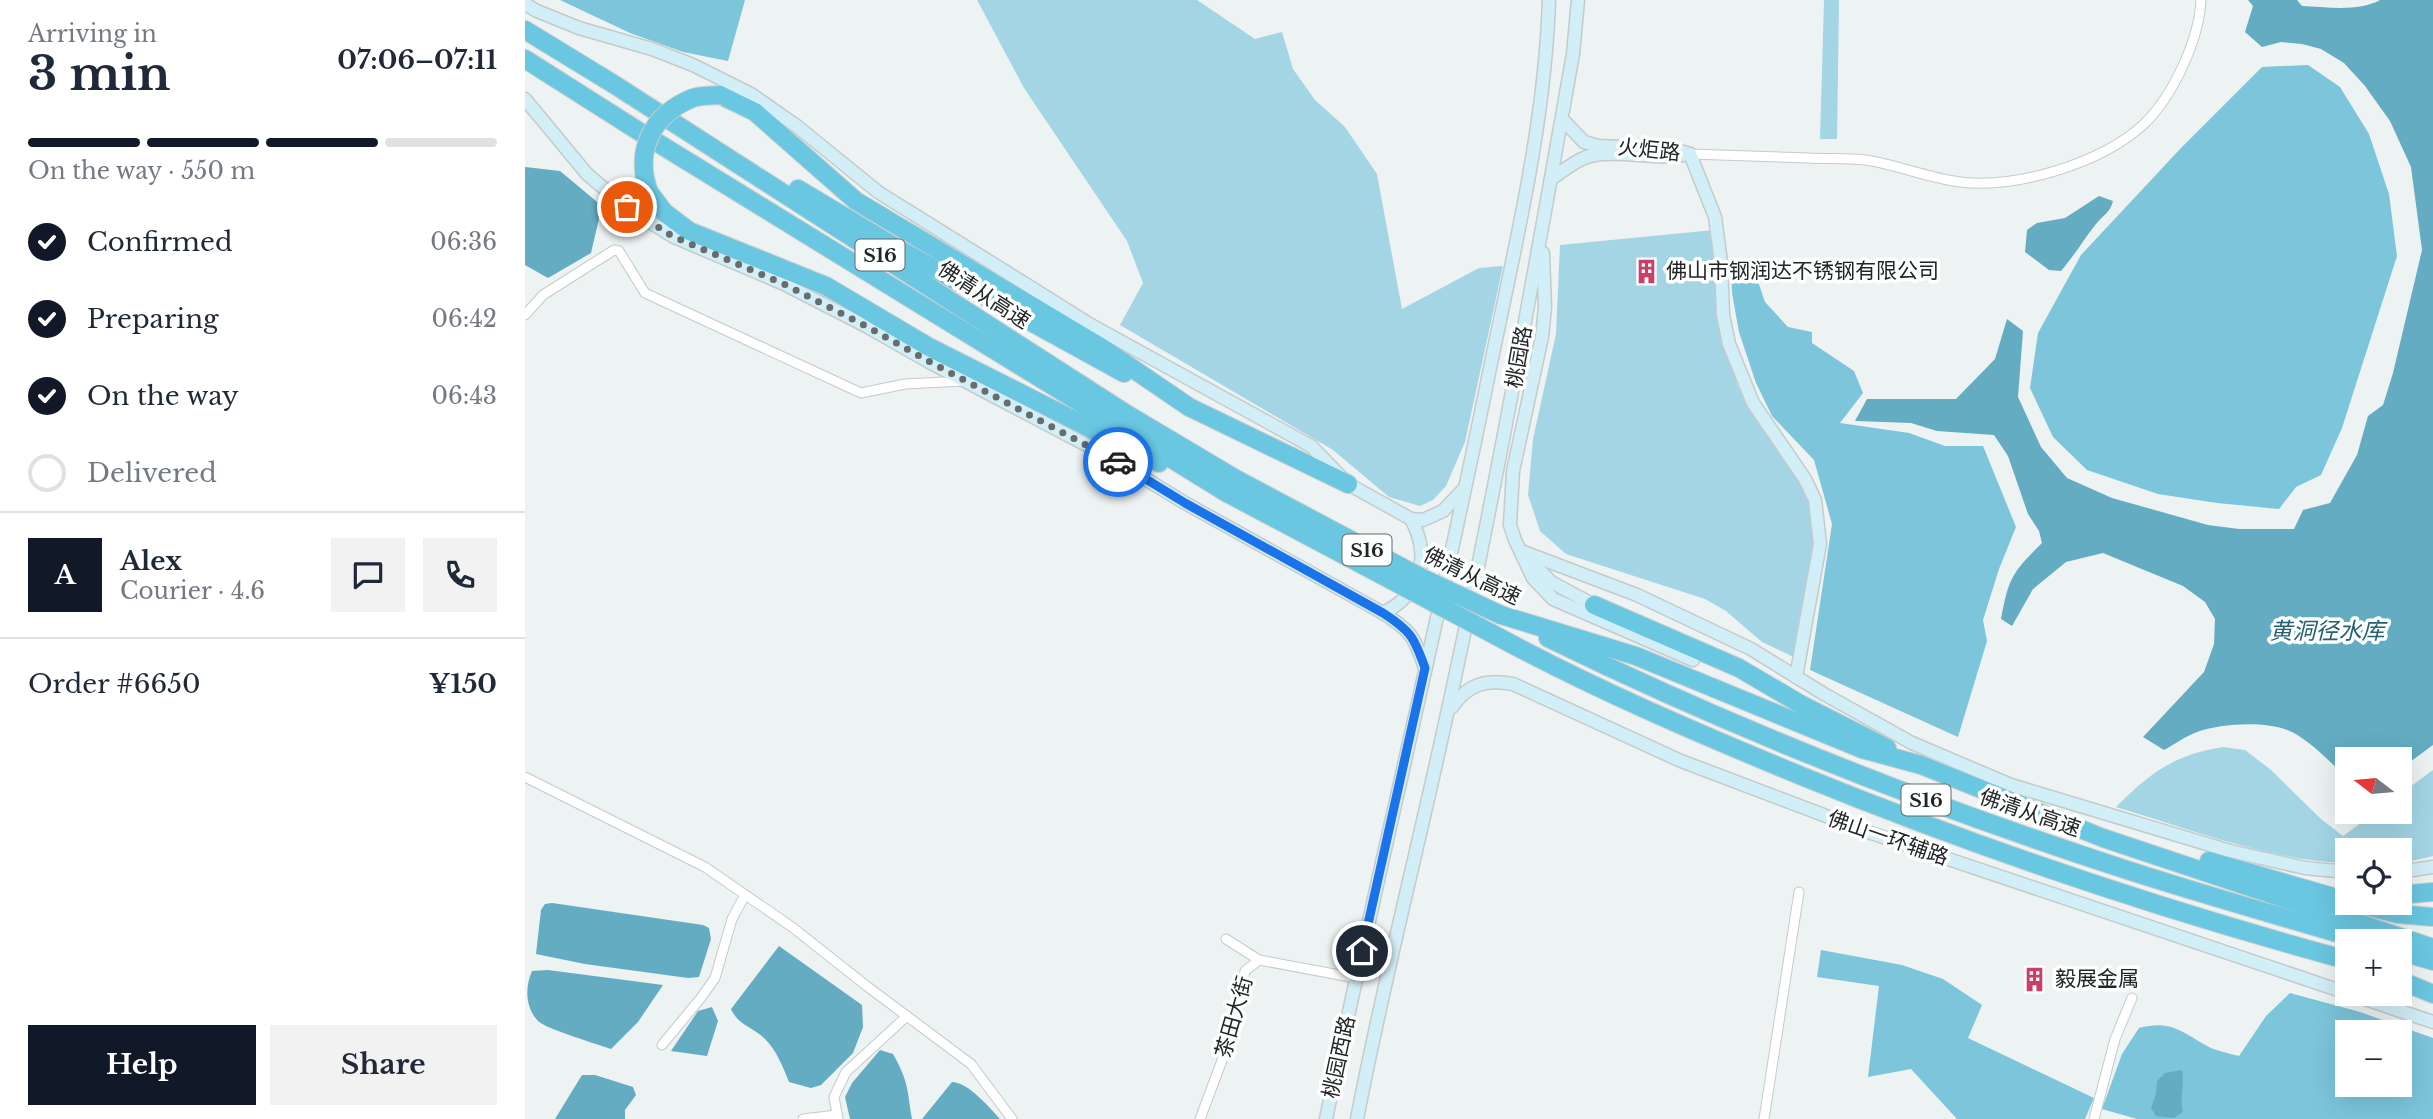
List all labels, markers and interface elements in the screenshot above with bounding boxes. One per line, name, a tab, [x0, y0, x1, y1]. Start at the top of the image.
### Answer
text: Arriving in	[28, 20, 157, 48]
text: 07:06–07:11	[337, 44, 497, 76]
text: 3 min	[28, 45, 170, 102]
street label: 火炬路	[1616, 134, 1682, 166]
text: On the way · 550 m	[28, 157, 255, 185]
pin	[597, 177, 657, 237]
icon: bag	[608, 188, 646, 226]
icon: check	[28, 223, 66, 261]
text: Confirmed	[87, 226, 232, 258]
text: 06:36	[430, 228, 497, 256]
road number: S16	[855, 240, 905, 270]
street label: 佛清从高速	[933, 256, 1035, 334]
building icon: 佛山市钢润达不锈钢有限公司	[1632, 257, 1660, 285]
place label: 佛山市钢润达不锈钢有限公司	[1666, 258, 1939, 284]
icon: check	[28, 300, 66, 338]
text: Preparing	[87, 303, 219, 335]
text: 06:42	[432, 305, 497, 333]
street label: 桃园路	[1501, 324, 1537, 390]
icon: check	[28, 377, 66, 415]
text: On the way	[87, 380, 239, 412]
text: 06:43	[432, 382, 497, 410]
courier	[1083, 427, 1153, 497]
icon: car	[1099, 443, 1137, 481]
text: Delivered	[87, 457, 217, 489]
road number: S16	[1343, 534, 1391, 566]
button: chat	[331, 538, 405, 612]
button: phone	[423, 538, 497, 612]
street label: 佛清从高速	[1419, 541, 1525, 611]
text: Alex	[120, 545, 182, 577]
text: A	[54, 559, 76, 591]
text: Courier · 4.6	[120, 577, 265, 605]
water label: 黄洞径水库	[2270, 617, 2389, 645]
text: Order #6650	[28, 668, 200, 700]
text: ¥150	[428, 668, 497, 700]
north arrow	[2335, 747, 2411, 824]
map controls	[2335, 747, 2412, 1097]
street label: 佛清从高速	[1976, 784, 2084, 842]
road number: S16	[1901, 785, 1951, 816]
street label: 佛山一环辅路	[1824, 805, 1952, 871]
button: locate	[2335, 838, 2412, 915]
pin	[1332, 921, 1392, 981]
button: +	[2335, 929, 2412, 1006]
icon: home	[1343, 932, 1381, 970]
building icon: 毅展金属	[2021, 965, 2049, 993]
place label: 毅展金属	[2055, 966, 2139, 992]
street label: 茶田大街	[1210, 973, 1258, 1061]
street label: 桃园西路	[1318, 1013, 1360, 1101]
button: −	[2335, 1020, 2412, 1097]
button: Help	[28, 1025, 256, 1105]
button: Share	[270, 1025, 497, 1105]

